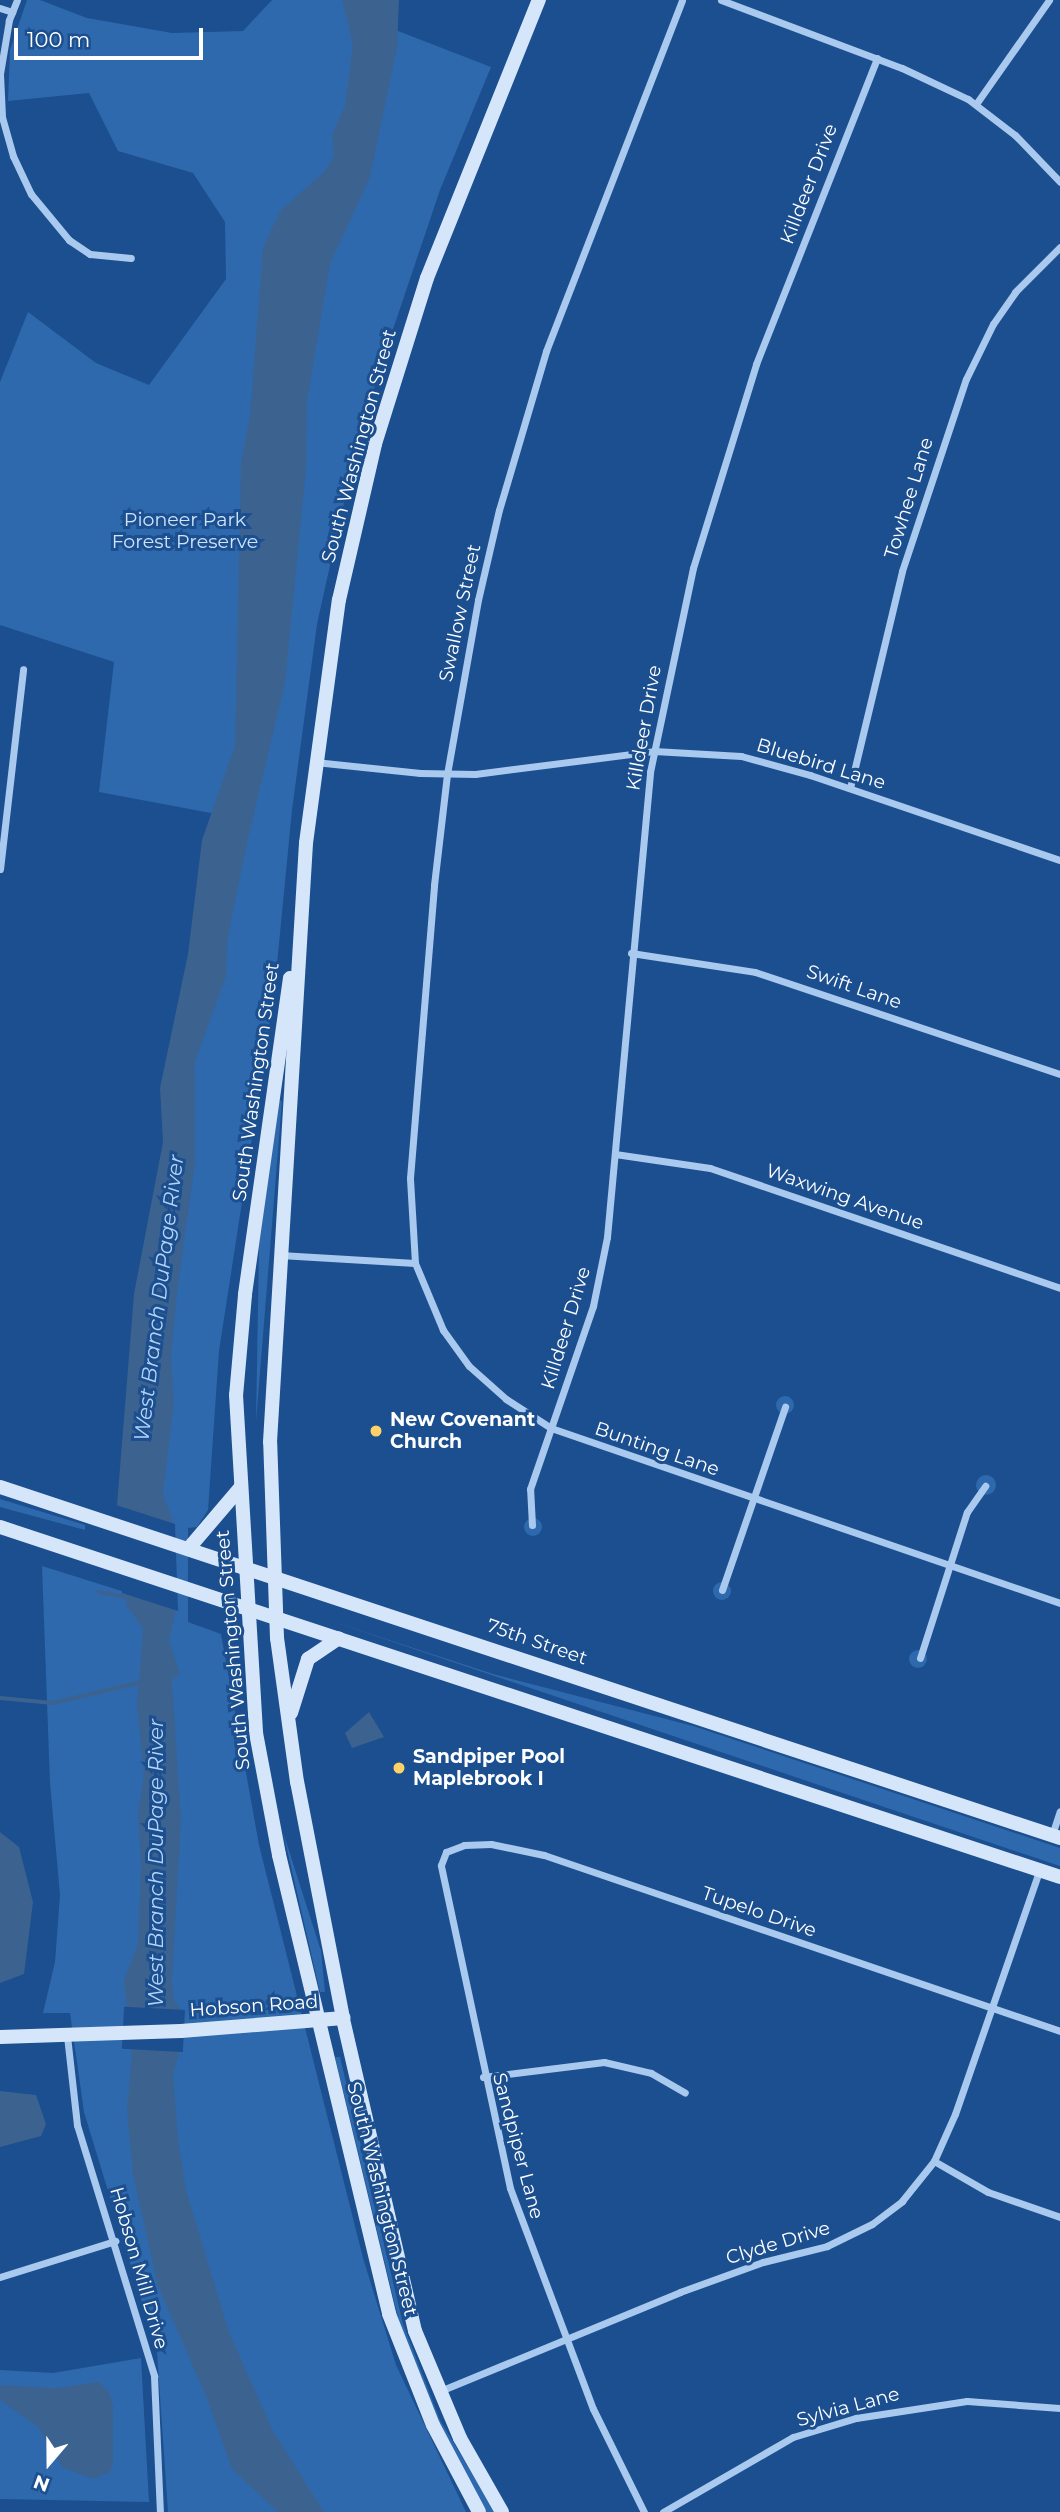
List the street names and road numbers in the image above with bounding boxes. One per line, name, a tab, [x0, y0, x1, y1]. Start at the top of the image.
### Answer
street label: Killdeer Drive	[776, 121, 842, 247]
street label: South Washington Street	[317, 327, 401, 565]
street label: Towhee Lane	[880, 435, 938, 561]
street label: Swallow Street	[434, 542, 486, 684]
street label: Killdeer Drive	[622, 663, 666, 793]
street label: Bluebird Lane	[754, 734, 888, 794]
street label: Swift Lane	[803, 960, 905, 1014]
street label: South Washington Street	[228, 961, 284, 1203]
street label: Waxwing Avenue	[763, 1159, 927, 1235]
street label: Killdeer Drive	[537, 1264, 595, 1392]
street label: Bunting Lane	[592, 1417, 722, 1481]
street label: South Washington Street	[211, 1529, 255, 1771]
street label: 75th Street	[484, 1614, 590, 1670]
street label: Tupelo Drive	[699, 1882, 819, 1942]
street label: Hobson Road	[189, 1990, 319, 2022]
street label: Sandpiper Lane	[488, 2070, 548, 2222]
street label: South Washington Street	[342, 2079, 422, 2319]
street label: Hobson Mill Drive	[105, 2184, 173, 2352]
street label: Clyde Drive	[723, 2216, 833, 2270]
street label: Sylvia Lane	[794, 2382, 902, 2432]

